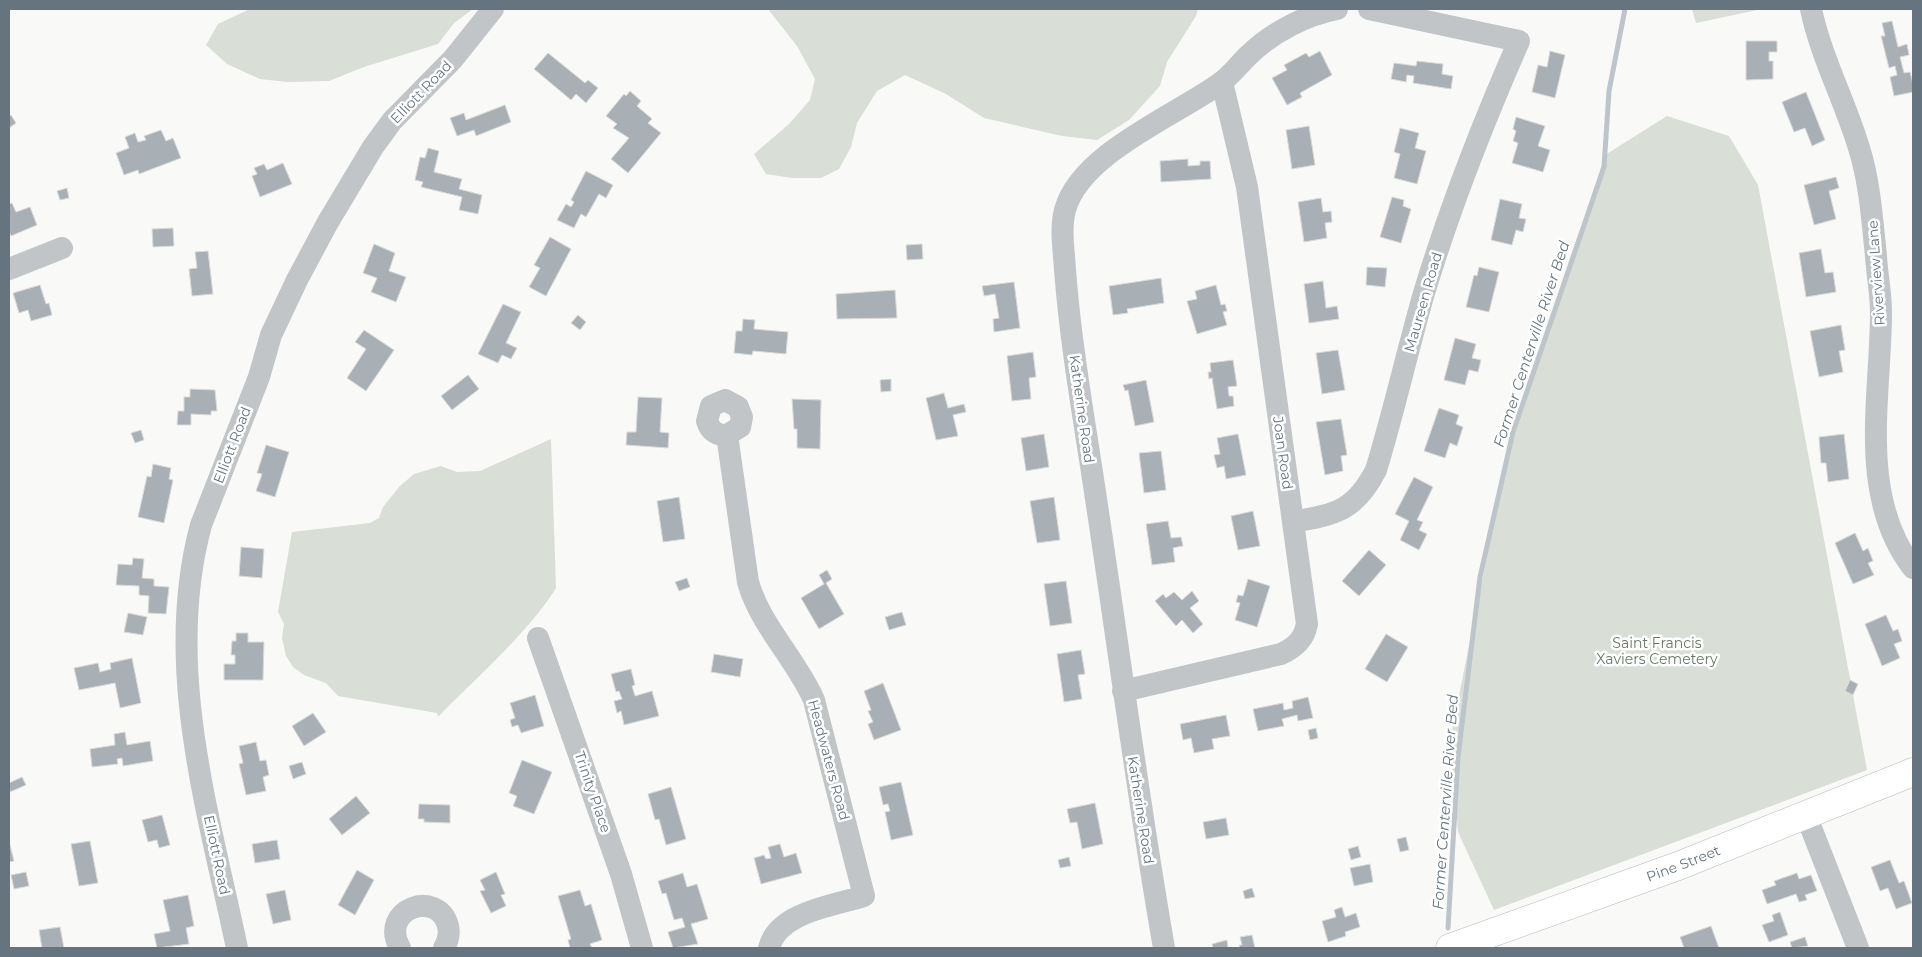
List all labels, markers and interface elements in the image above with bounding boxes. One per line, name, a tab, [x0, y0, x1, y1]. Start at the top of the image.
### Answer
street label: Elliott Road	[386, 57, 456, 127]
street label: Riverview Lane	[1863, 220, 1889, 326]
water label: Former Centerville River Bed	[1489, 238, 1574, 450]
street label: Maureen Road	[1400, 250, 1446, 354]
street label: Katherine Road	[1065, 354, 1099, 464]
street label: Elliott Road	[209, 404, 255, 486]
street label: Joan Road	[1269, 414, 1297, 491]
park label: Saint Francis Xaviers Cemetery	[1596, 634, 1718, 668]
water label: Former Centerville River Bed	[1428, 693, 1462, 910]
street label: Headwaters Road	[804, 698, 854, 822]
street label: Trinity Place	[571, 749, 615, 835]
street label: Katherine Road	[1124, 755, 1158, 865]
street label: Elliott Road	[200, 814, 234, 896]
street label: Pine Street	[1644, 841, 1723, 886]

